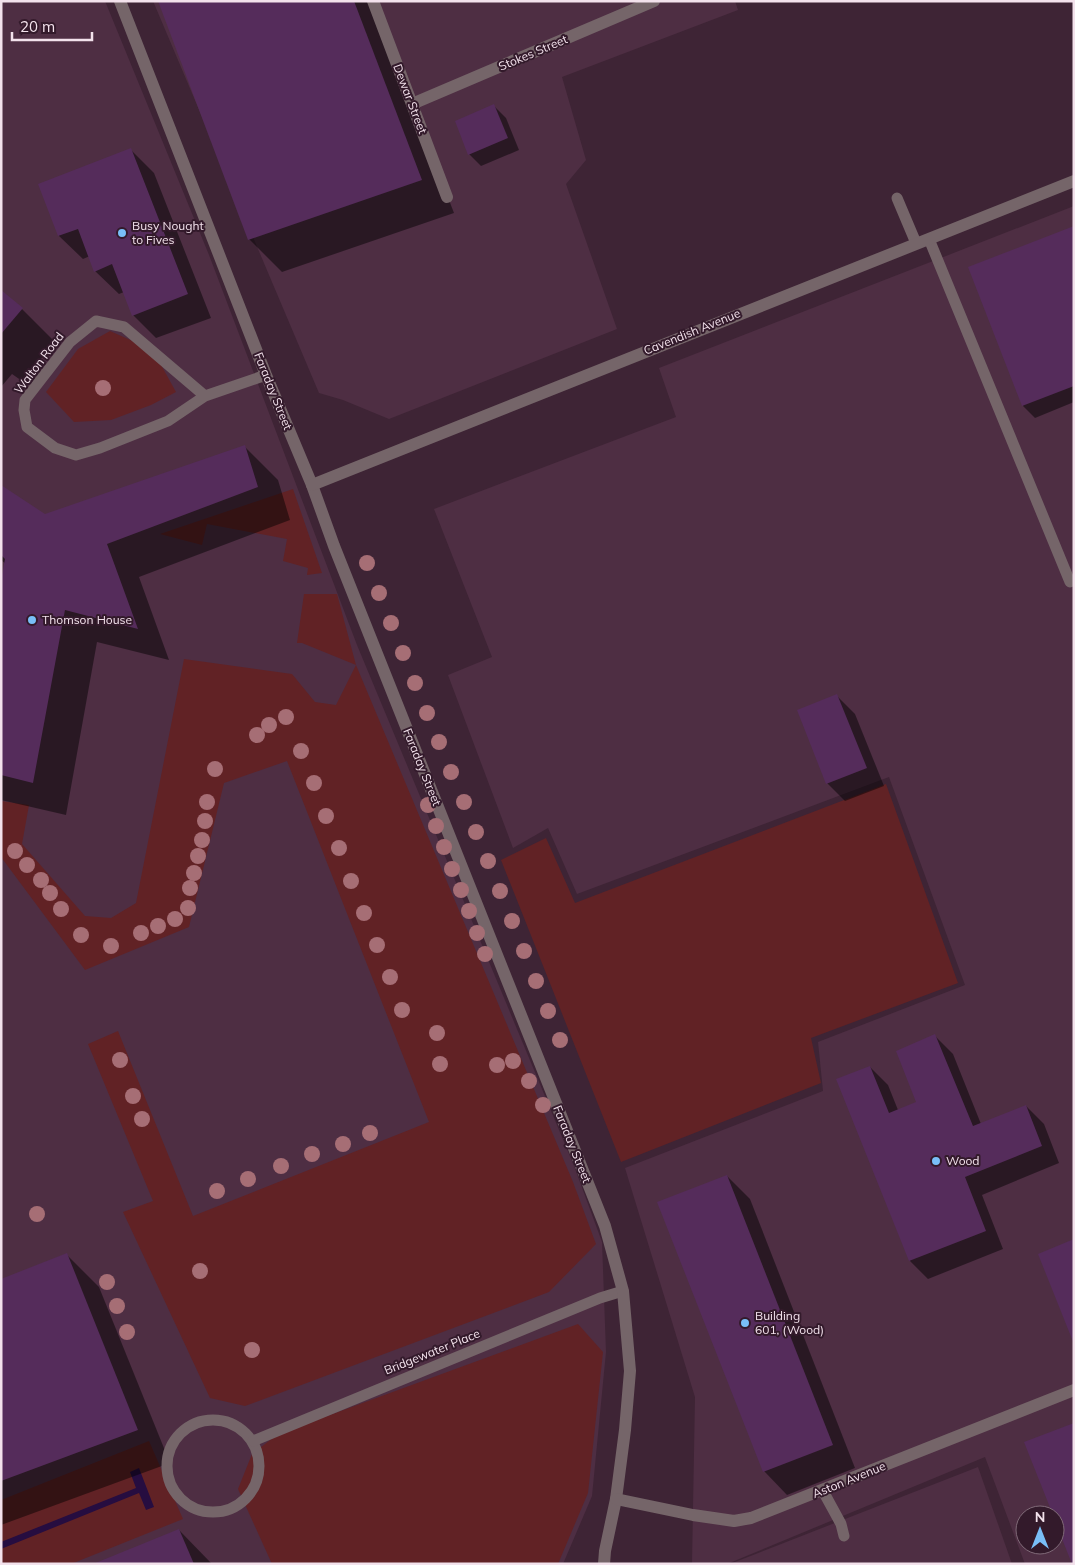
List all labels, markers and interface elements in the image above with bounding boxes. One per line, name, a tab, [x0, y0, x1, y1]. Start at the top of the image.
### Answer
scale bar	[12, 10, 92, 42]
text: 20 m	[20, 17, 55, 36]
street label: Stokes Street	[496, 31, 569, 74]
street label: Dewar Street	[390, 62, 431, 136]
place label: Busy Nought to Fives	[132, 218, 204, 247]
marker: Busy Nought to Fives	[116, 227, 128, 239]
street label: Cavendish Avenue	[641, 305, 742, 358]
street label: Walton Road	[11, 329, 67, 396]
street label: Faraday Street	[251, 350, 296, 432]
place label: Thomson House	[42, 612, 132, 627]
marker: Thomson House	[26, 614, 38, 626]
street label: Faraday Street	[400, 726, 445, 808]
street label: Faraday Street	[550, 1103, 595, 1185]
place label: Wood	[946, 1153, 980, 1168]
marker: Wood	[930, 1155, 942, 1167]
place label: Building 601, (Wood)	[755, 1308, 824, 1337]
marker: Building 601, (Wood)	[739, 1317, 751, 1329]
street label: Bridgewater Place	[382, 1325, 482, 1378]
street label: Aston Avenue	[810, 1458, 888, 1501]
north arrow	[1015, 1505, 1065, 1555]
text: N	[1035, 1508, 1045, 1526]

